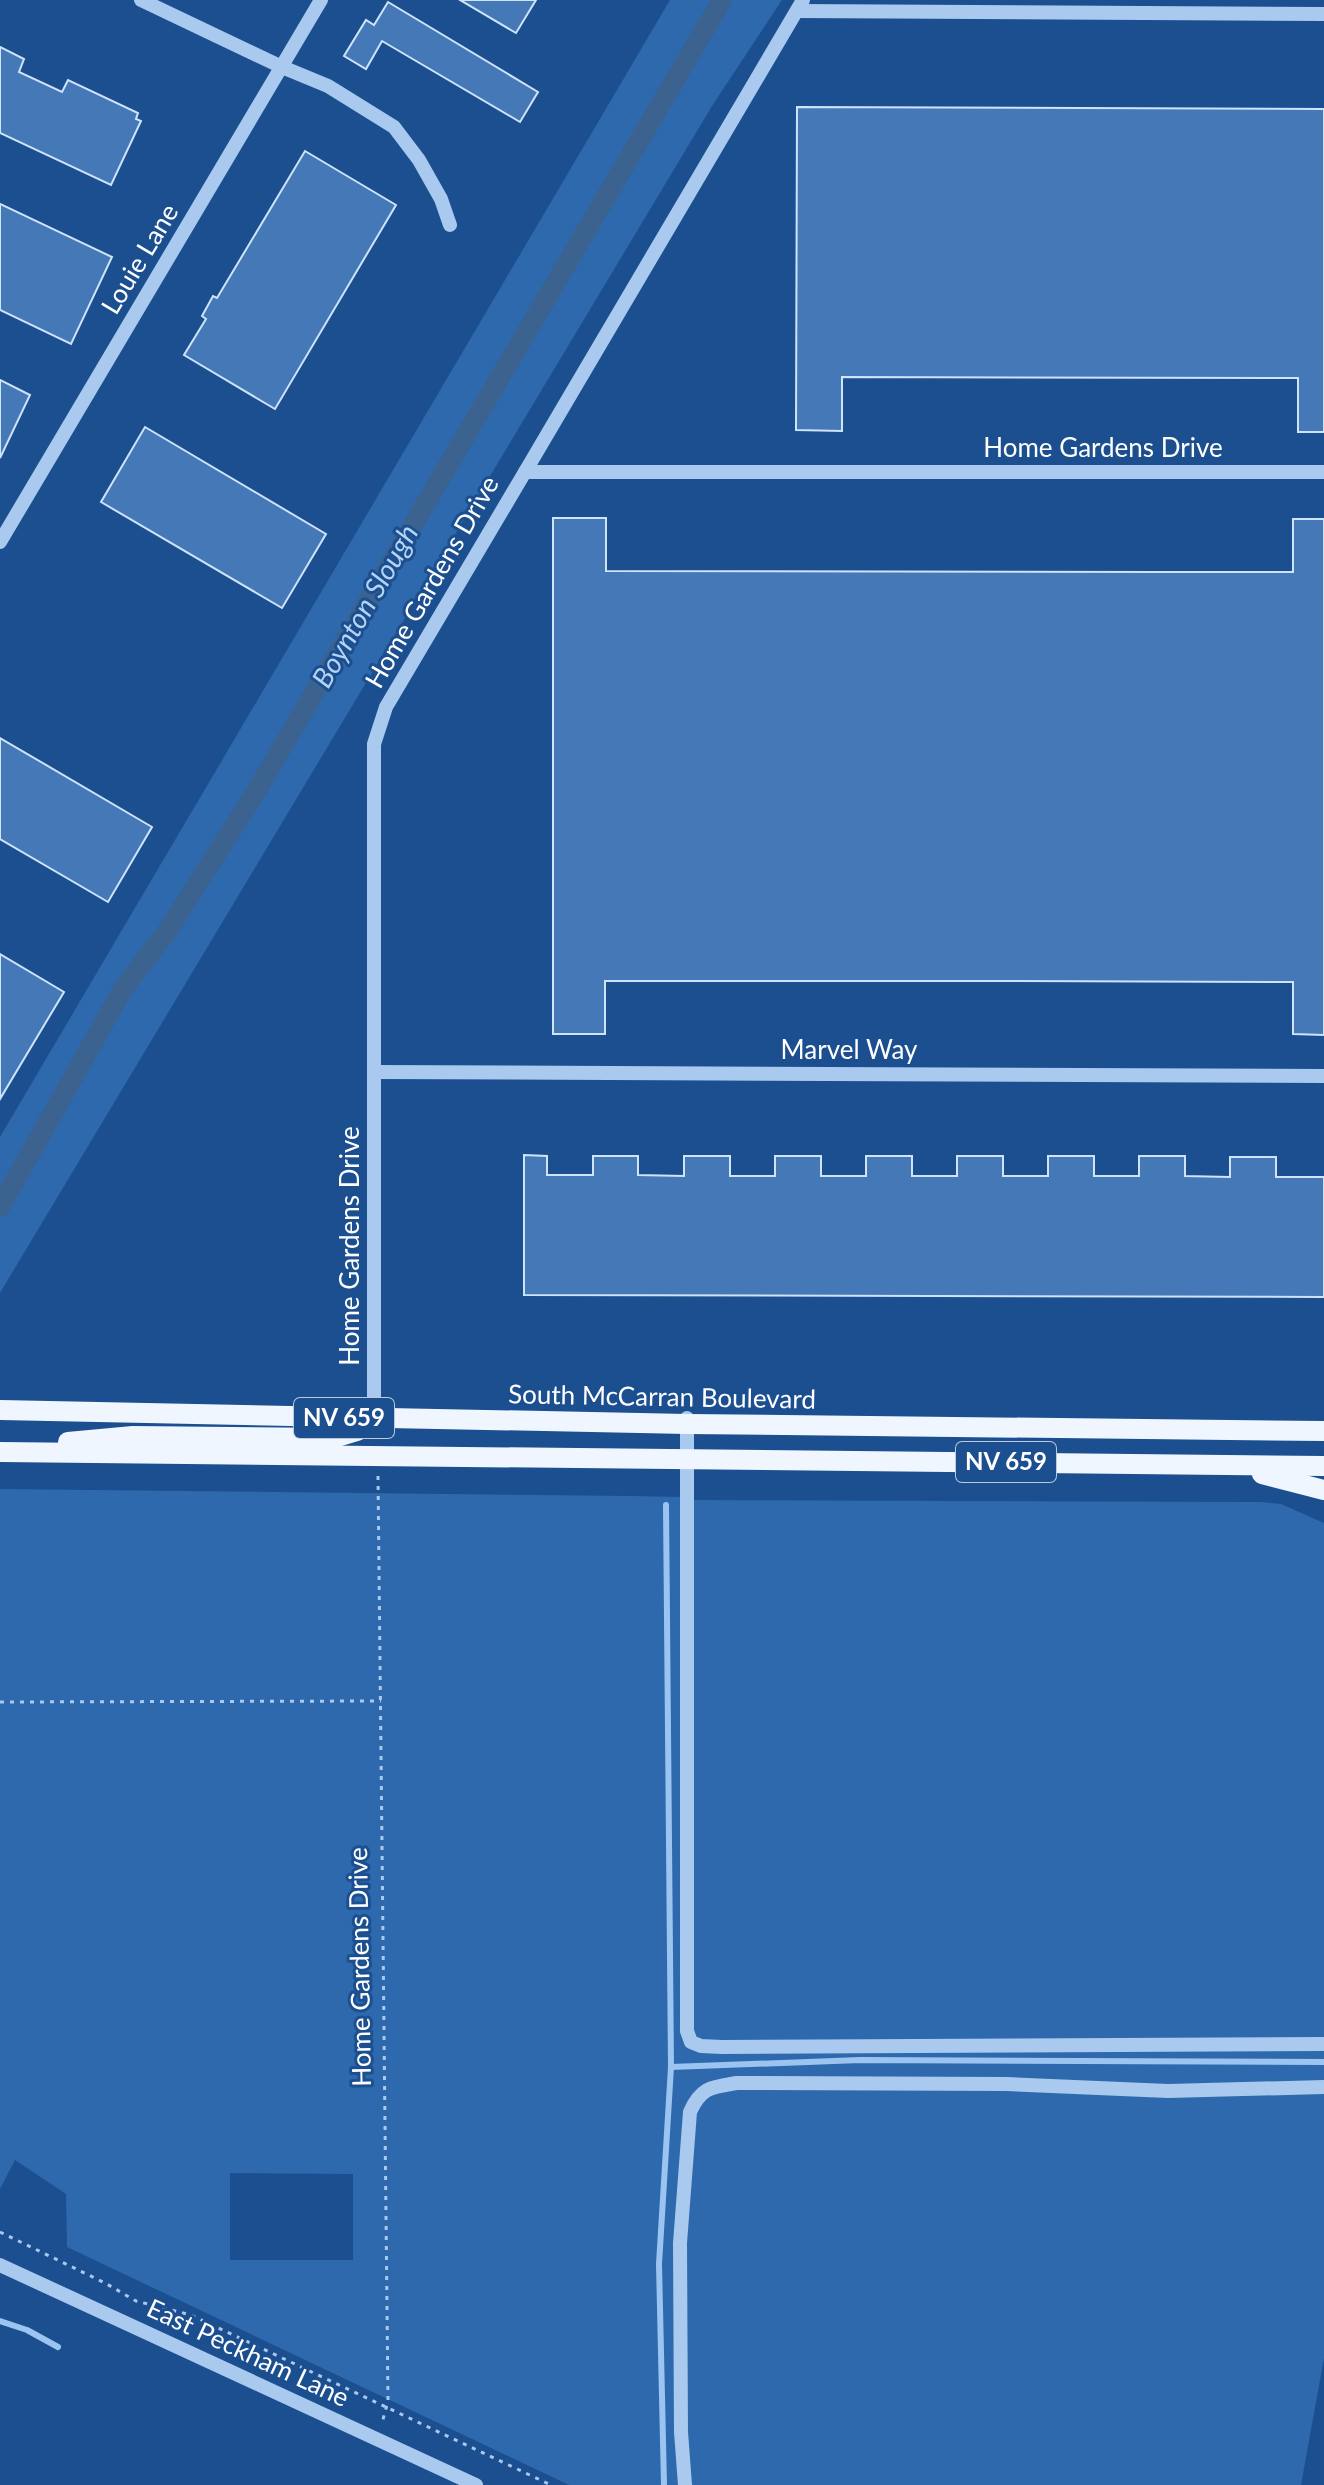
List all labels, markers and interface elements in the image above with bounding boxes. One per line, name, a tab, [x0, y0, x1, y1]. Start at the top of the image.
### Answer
street label: Louie Lane	[94, 198, 184, 319]
street label: Home Gardens Drive	[983, 431, 1223, 463]
street label: Home Gardens Drive	[357, 470, 505, 693]
water label: Boynton Slough	[304, 518, 424, 693]
street label: Marvel Way	[781, 1033, 918, 1065]
street label: Home Gardens Drive	[333, 1126, 365, 1366]
street label: South McCarran Boulevard	[508, 1377, 816, 1415]
road number: NV 659	[294, 1398, 394, 1438]
road number: NV 659	[956, 1442, 1056, 1482]
street label: Home Gardens Drive	[341, 1847, 377, 2087]
street label: East Peckham Lane	[142, 2291, 355, 2413]

